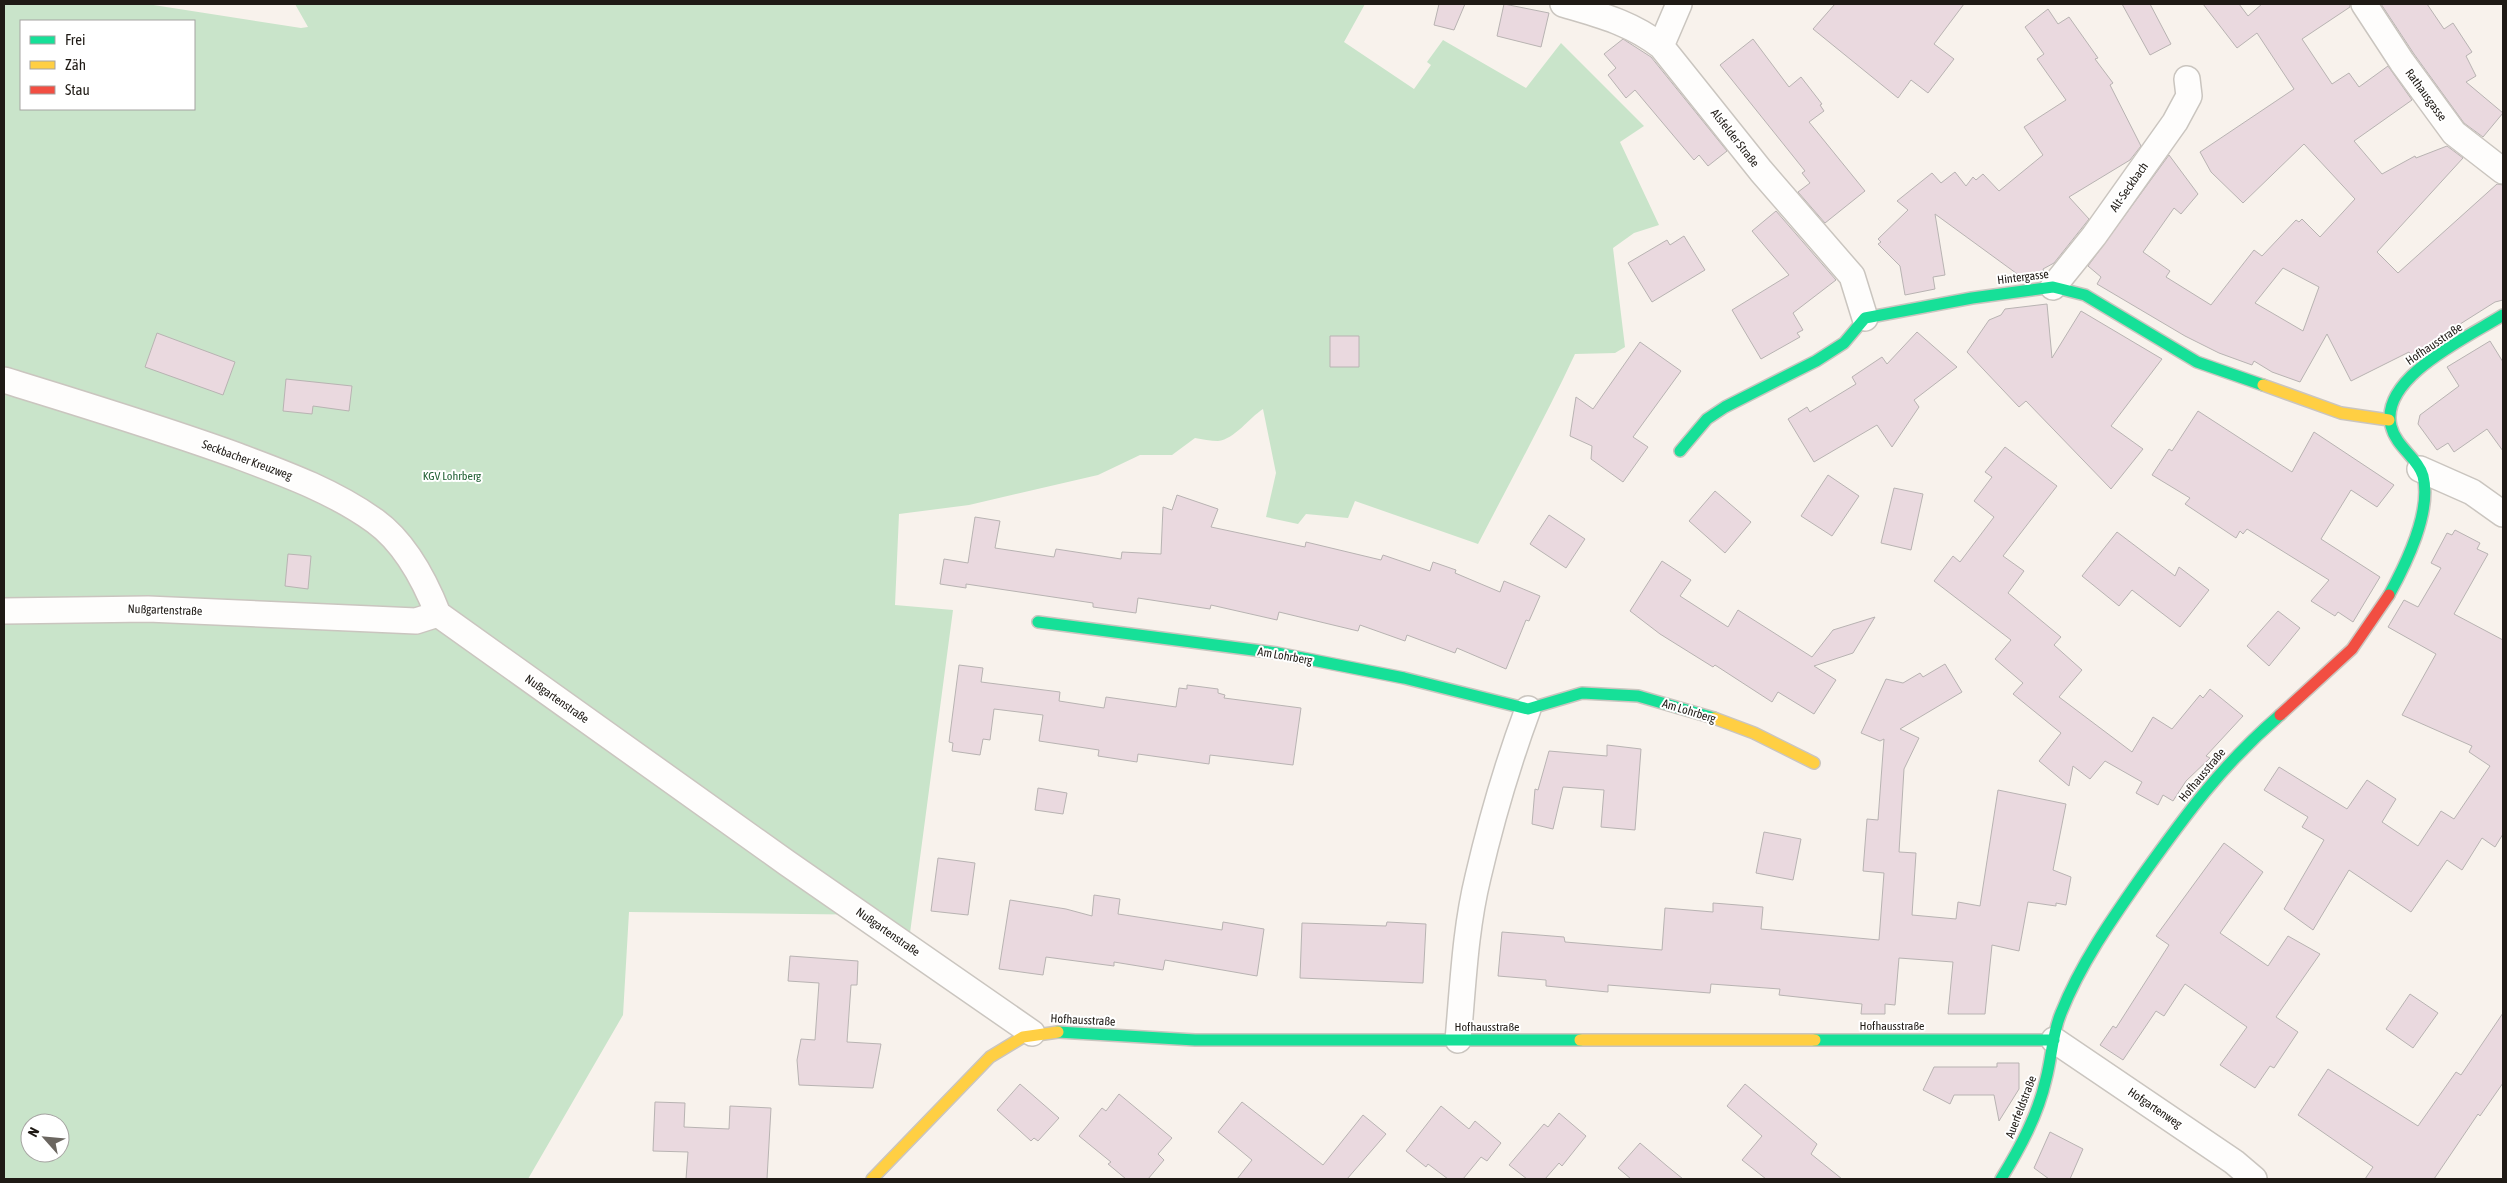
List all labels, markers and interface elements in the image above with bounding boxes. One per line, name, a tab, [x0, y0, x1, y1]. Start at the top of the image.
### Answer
legend	[20, 20, 195, 110]
text: Frei	[65, 31, 85, 48]
text: Zäh	[65, 56, 86, 73]
street label: Rathausgasse	[2402, 66, 2450, 124]
text: Stau	[65, 81, 90, 98]
street label: Alsfelder Straße	[1708, 106, 1762, 170]
street label: Alt-Seckbach	[2107, 160, 2151, 214]
street label: Hintergasse	[1996, 267, 2050, 287]
street label: Hofhausstraße	[2403, 320, 2465, 368]
street label: Seckbacher Kreuzweg	[200, 437, 295, 483]
park label: KGV Lohrberg	[423, 469, 482, 483]
street label: Nußgartenstraße	[127, 602, 203, 618]
street label: Am Lohrberg	[1257, 644, 1314, 668]
street label: Nußgartenstraße	[522, 672, 592, 726]
street label: Am Lohrberg	[1661, 696, 1718, 726]
street label: Hofhausstraße	[2176, 746, 2228, 804]
street label: Nußgartenstraße	[853, 905, 923, 959]
street label: Hofhausstraße	[1050, 1011, 1116, 1029]
street label: Hofhausstraße	[1859, 1019, 1925, 1033]
street label: Hofhausstraße	[1454, 1020, 1520, 1034]
street label: Auerfeldstraße	[2003, 1074, 2039, 1140]
street label: Hofgartenweg	[2125, 1085, 2185, 1132]
north arrow	[20, 1113, 70, 1163]
text: N	[24, 1125, 42, 1139]

